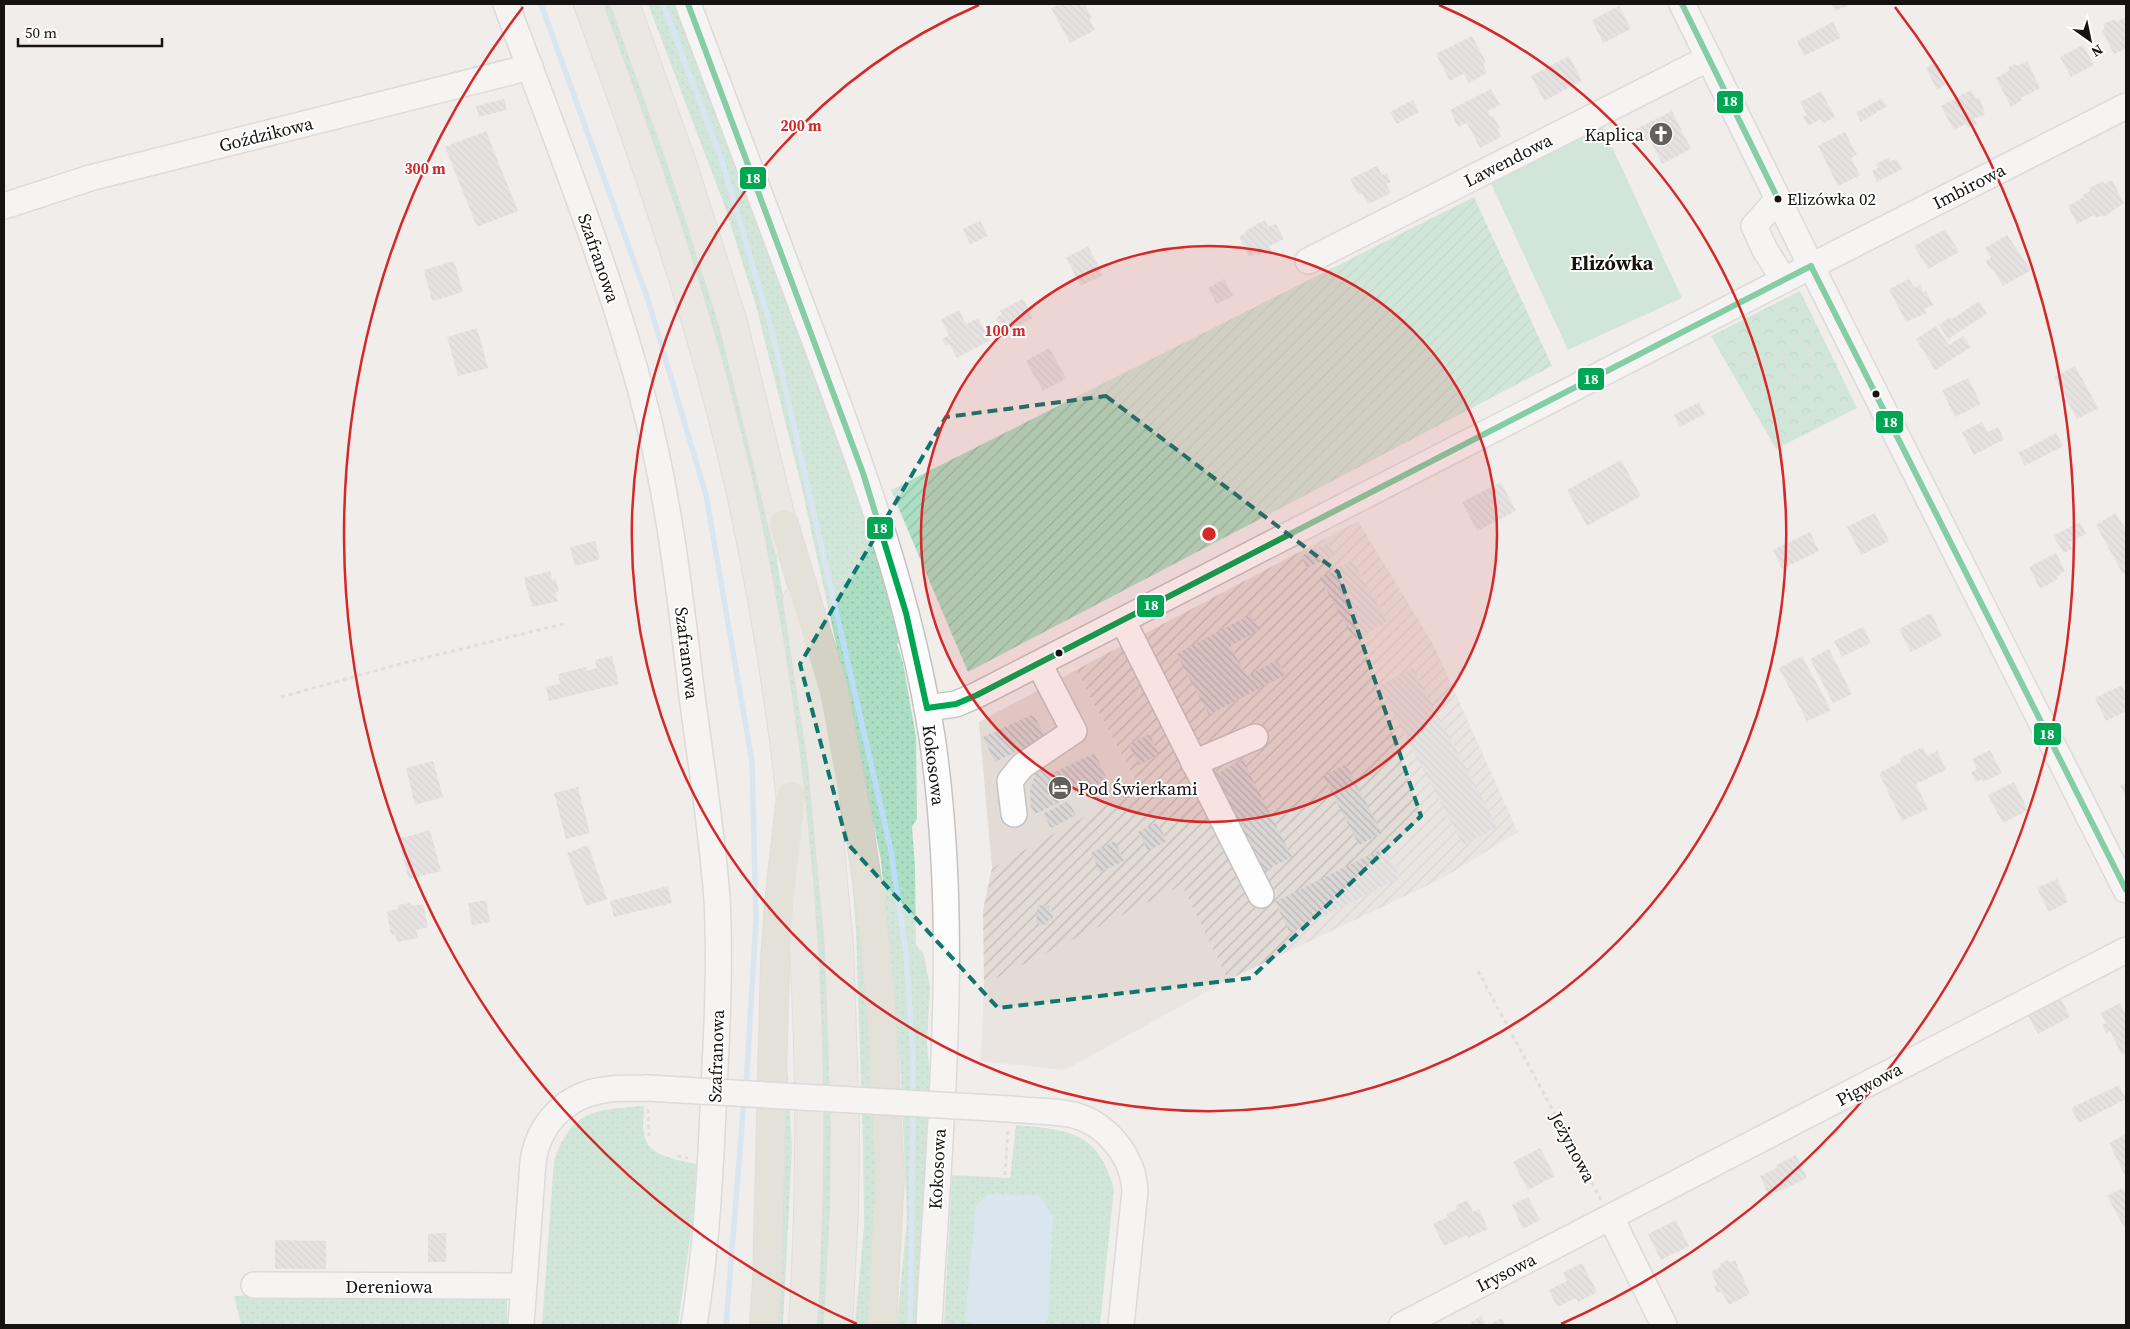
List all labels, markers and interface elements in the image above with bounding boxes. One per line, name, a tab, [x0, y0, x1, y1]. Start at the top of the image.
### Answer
scale bar	[18, 15, 161, 47]
north arrow	[2065, 15, 2115, 65]
text: 50 m	[25, 22, 57, 43]
text: N	[2087, 40, 2107, 62]
line badge: 18	[1716, 90, 1744, 114]
text: 18	[1722, 91, 1738, 111]
street label: Goździkowa	[216, 110, 316, 158]
text: 200 m	[780, 115, 822, 136]
church icon: Kaplica	[1648, 121, 1674, 147]
place label: Kaplica	[1584, 122, 1645, 147]
street label: Lawendowa	[1460, 127, 1557, 193]
street label: Imbirowa	[1928, 157, 2010, 215]
text: 300 m	[404, 158, 446, 179]
line badge: 18	[739, 166, 767, 190]
text: 18	[745, 168, 761, 188]
place label: Elizówka 02	[1787, 187, 1876, 211]
marker: Elizówka 02	[1773, 194, 1783, 204]
street label: Szafranowa	[572, 210, 626, 307]
district label: Elizówka	[1571, 249, 1654, 277]
text: 100 m	[984, 320, 1026, 341]
line badge: 18	[1577, 367, 1605, 391]
text: 18	[1583, 369, 1599, 389]
unlabelled marker	[1871, 389, 1881, 399]
line badge: 18	[1875, 410, 1904, 434]
text: 18	[1882, 412, 1898, 432]
line badge: 18	[866, 516, 894, 540]
text: 18	[872, 518, 888, 538]
centre of rings	[1200, 525, 1218, 543]
line badge: 18	[1136, 594, 1165, 618]
text: 18	[1143, 595, 1159, 615]
street label: Szafranowa	[669, 605, 705, 701]
unlabelled marker	[1054, 648, 1064, 658]
line badge: 18	[2033, 722, 2062, 746]
street label: Kokosowa	[917, 723, 951, 808]
text: 18	[2039, 724, 2055, 744]
hotel icon: Pod Świerkami	[1047, 775, 1073, 801]
place label: Pod Świerkami	[1078, 776, 1198, 801]
street label: Szafranowa	[702, 1008, 730, 1103]
street label: Pigwowa	[1832, 1056, 1907, 1112]
street label: Jeżynowa	[1544, 1107, 1602, 1187]
street label: Kokosowa	[922, 1127, 952, 1210]
street label: Irysowa	[1472, 1246, 1541, 1298]
street label: Dereniowa	[345, 1274, 434, 1299]

